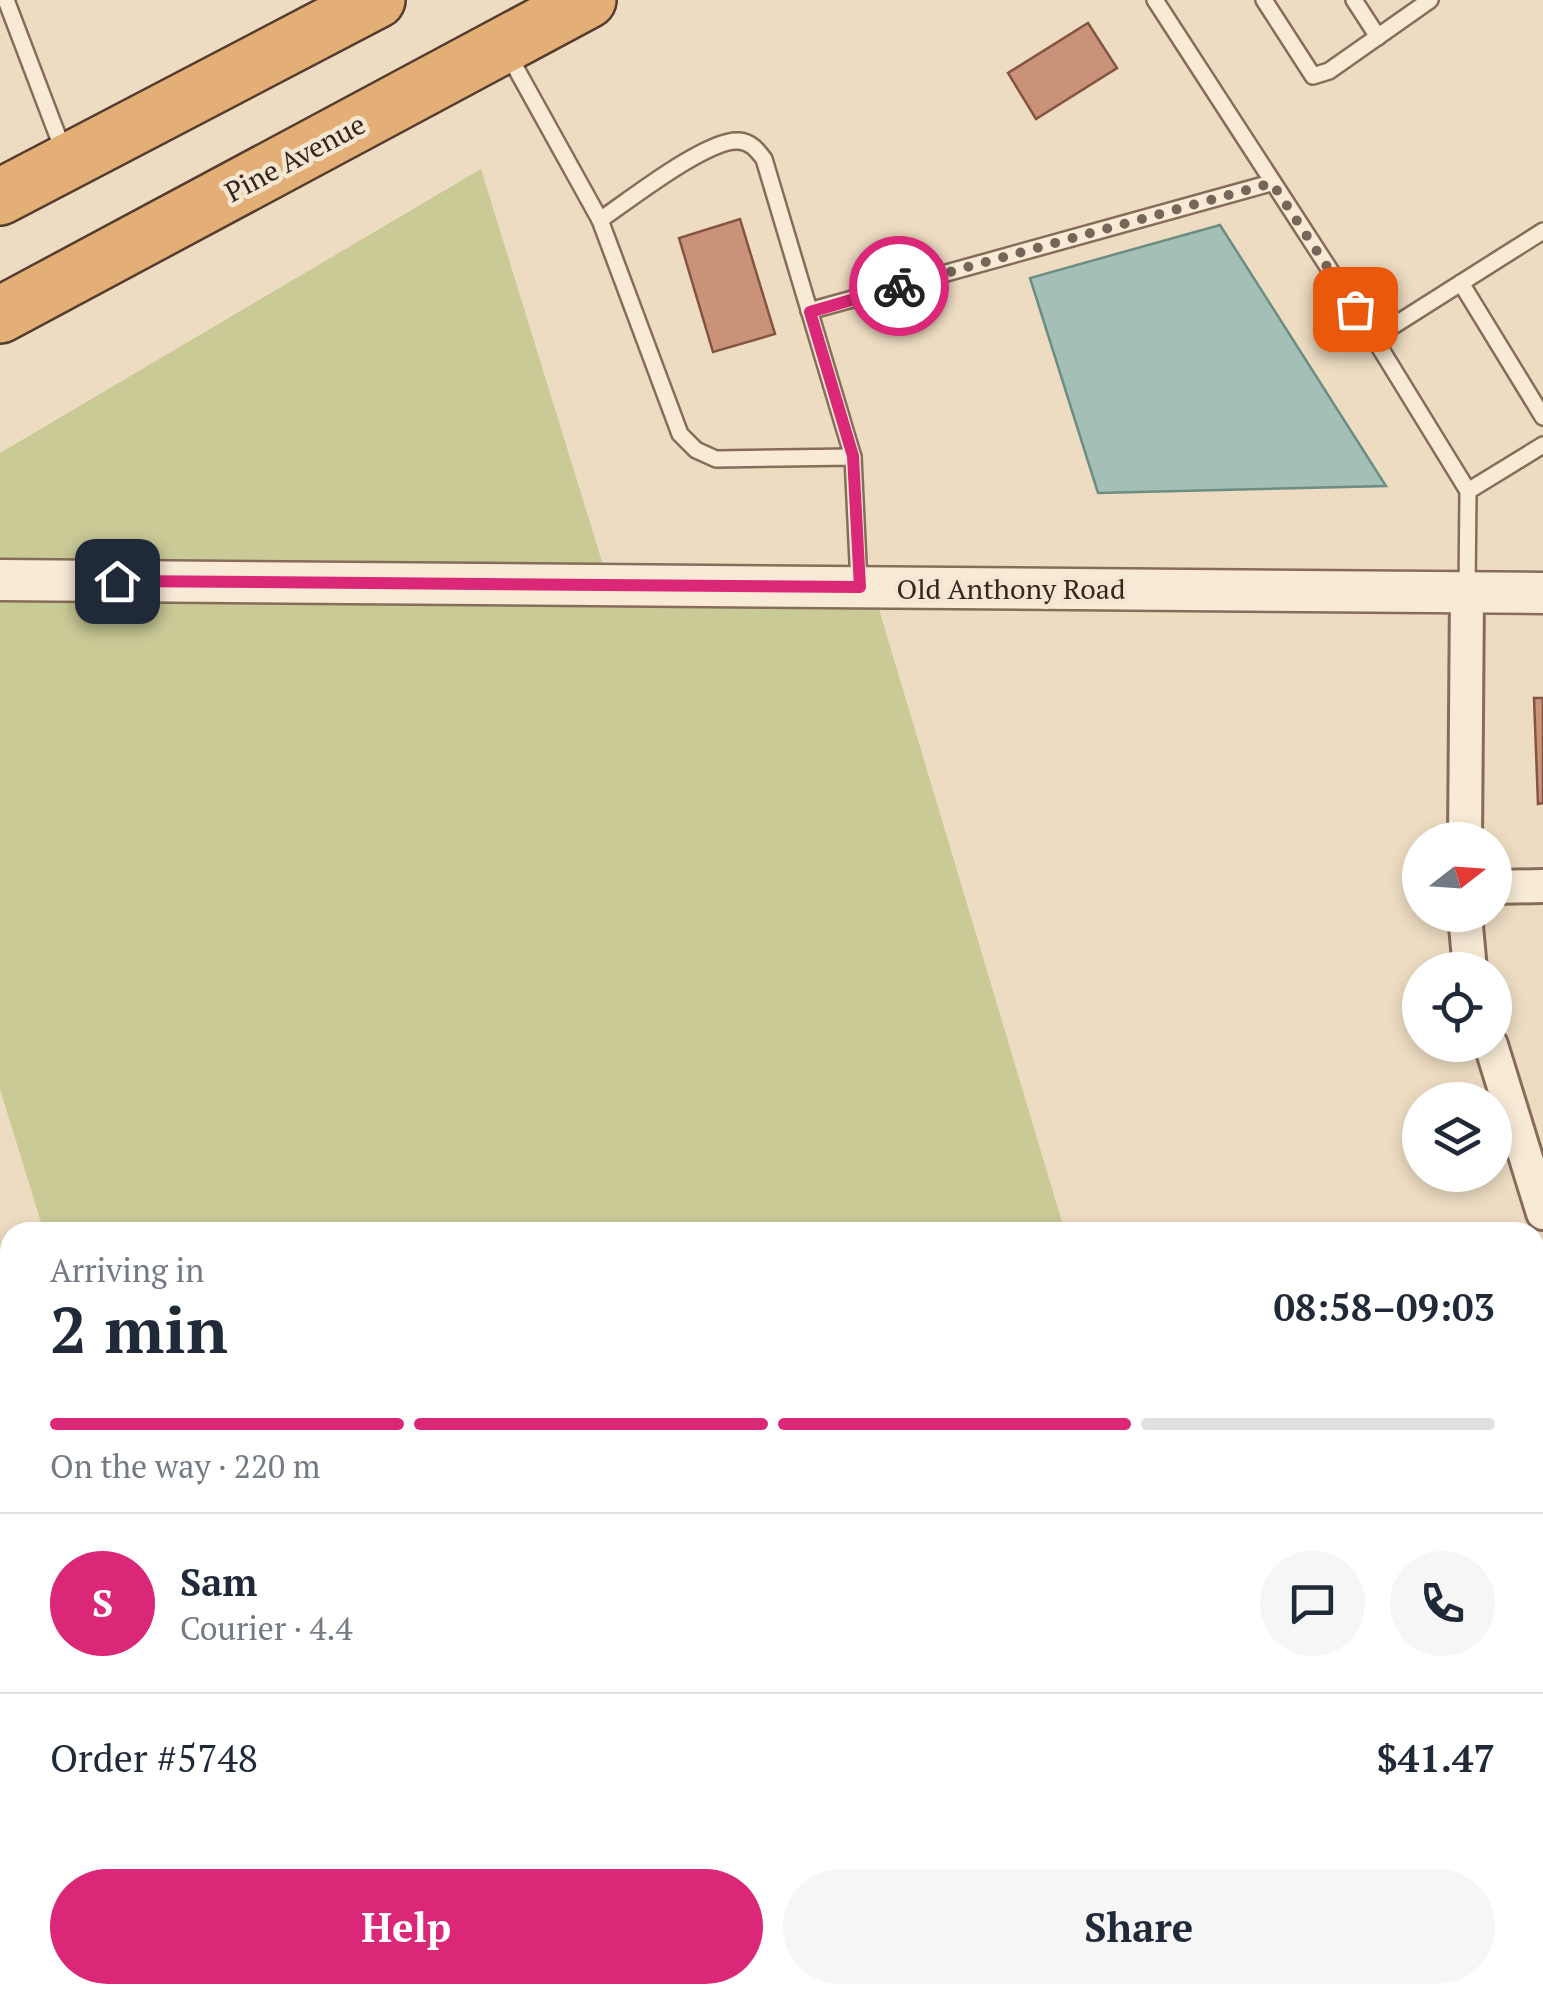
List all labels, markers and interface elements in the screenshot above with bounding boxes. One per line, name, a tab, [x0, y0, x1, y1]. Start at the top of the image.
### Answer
street label: Pine Avenue	[218, 105, 371, 210]
courier	[849, 236, 949, 336]
icon: bike	[872, 259, 927, 314]
pin	[1313, 267, 1398, 352]
icon: bag	[1328, 282, 1383, 337]
pin	[75, 539, 160, 624]
icon: home	[90, 554, 145, 609]
street label: Old Anthony Road	[896, 570, 1126, 607]
north arrow	[1402, 822, 1512, 932]
map controls	[1402, 822, 1512, 1192]
button: locate	[1402, 952, 1512, 1062]
button: layers	[1402, 1082, 1512, 1192]
text: Arriving in	[50, 1249, 204, 1291]
text: 08:58–09:03	[1273, 1282, 1495, 1332]
text: 2 min	[50, 1285, 228, 1372]
text: On the way · 220 m	[50, 1445, 320, 1487]
button: chat	[1260, 1551, 1365, 1656]
button: phone	[1390, 1551, 1495, 1656]
text: Sam	[180, 1557, 257, 1607]
text: S	[92, 1578, 113, 1628]
text: Courier · 4.4	[180, 1607, 352, 1649]
text: Order #5748	[50, 1733, 258, 1783]
text: $41.47	[1376, 1733, 1495, 1783]
button: Help	[50, 1869, 763, 1984]
button: Share	[783, 1869, 1495, 1984]

